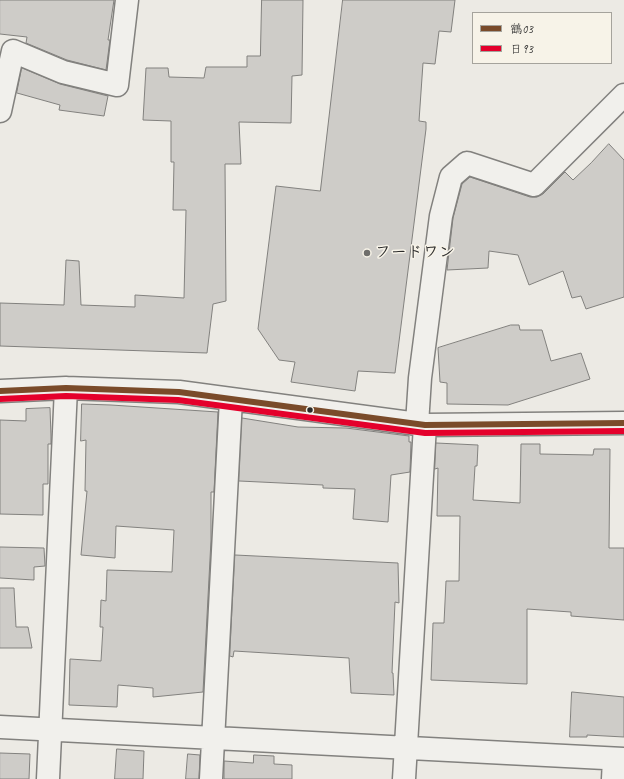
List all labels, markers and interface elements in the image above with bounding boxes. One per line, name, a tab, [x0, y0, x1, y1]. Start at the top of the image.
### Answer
legend	[472, 12, 612, 64]
text: 鶴03	[510, 21, 533, 37]
text: 日93	[510, 41, 533, 57]
place label: フードワン	[375, 243, 455, 263]
marker: フードワン	[362, 248, 372, 258]
unlabelled marker	[305, 405, 315, 415]

